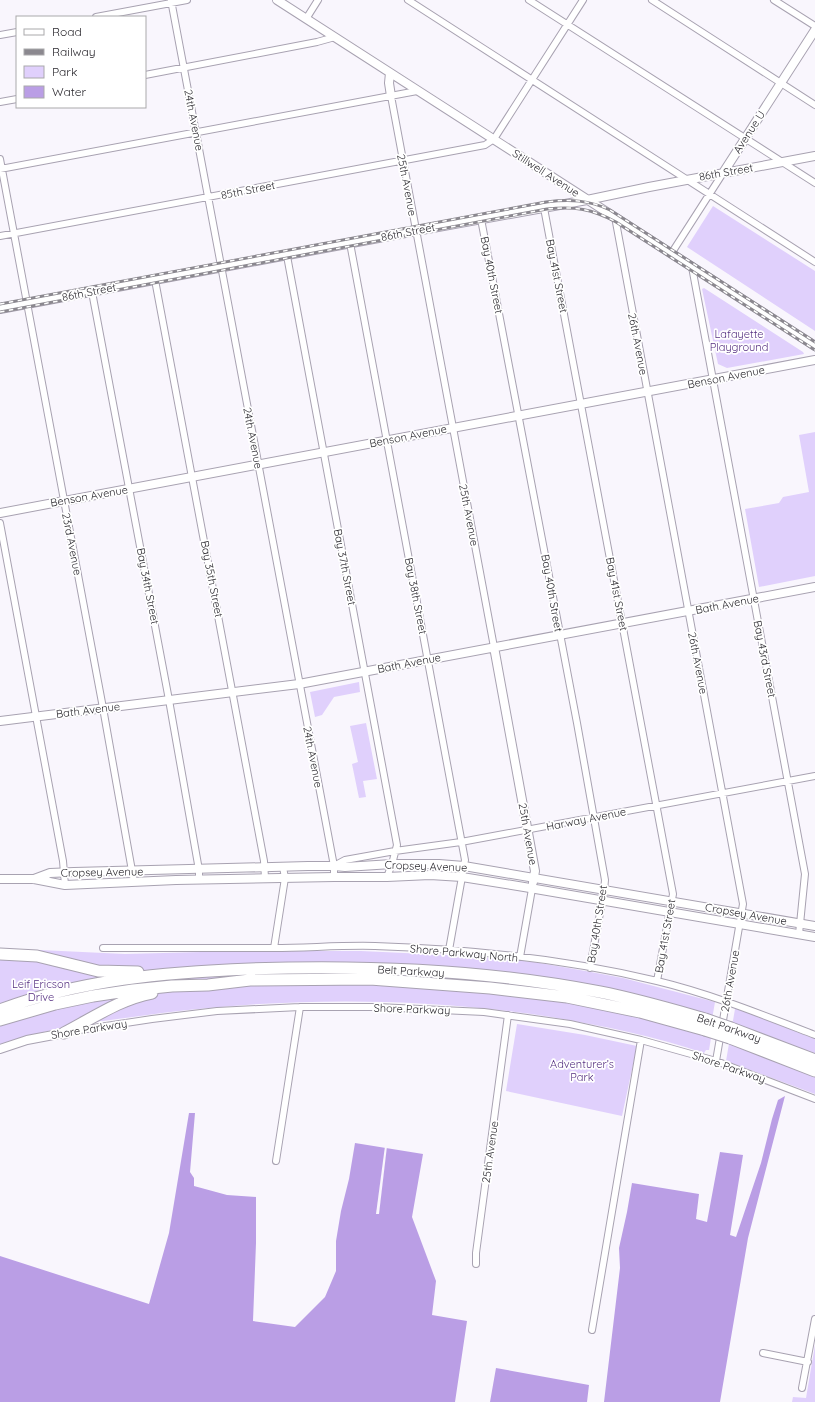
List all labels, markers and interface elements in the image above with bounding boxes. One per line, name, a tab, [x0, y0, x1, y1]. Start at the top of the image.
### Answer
legend	[16, 16, 146, 108]
text: Road	[52, 24, 82, 39]
text: Railway	[52, 44, 96, 59]
text: Park	[52, 64, 77, 79]
text: Water	[52, 84, 87, 99]
street label: 24th Avenue	[181, 88, 207, 152]
street label: Avenue U	[730, 108, 768, 156]
street label: Stillwell Avenue	[510, 146, 582, 200]
street label: 25th Avenue	[394, 153, 420, 217]
street label: 86th Street	[698, 160, 755, 184]
street label: 85th Street	[220, 178, 277, 202]
street label: 86th Street	[380, 220, 437, 244]
street label: Bay 40th Street	[478, 235, 506, 315]
street label: Bay 41st Street	[543, 238, 571, 314]
street label: 86th Street	[61, 280, 118, 304]
street label: 26th Avenue	[625, 312, 651, 376]
park label: Lafayette Playground	[710, 327, 768, 354]
street label: Benson Avenue	[686, 363, 766, 391]
street label: 24th Avenue	[240, 406, 266, 470]
street label: Benson Avenue	[368, 422, 448, 450]
street label: Benson Avenue	[49, 482, 129, 510]
street label: 25th Avenue	[456, 483, 482, 547]
street label: 23rd Avenue	[59, 512, 85, 576]
street label: Bay 37th Street	[331, 528, 359, 607]
street label: Bay 35th Street	[198, 539, 226, 619]
street label: Bay 34th Street	[134, 547, 162, 626]
street label: Bay 40th Street	[538, 553, 566, 633]
street label: Bay 38th Street	[402, 556, 430, 636]
street label: Bay 41st Street	[603, 556, 631, 632]
street label: Bath Avenue	[694, 591, 760, 617]
street label: Bay 43rd Street	[751, 619, 779, 699]
street label: 26th Avenue	[685, 631, 711, 695]
street label: Bath Avenue	[376, 650, 442, 676]
street label: Bath Avenue	[55, 699, 121, 721]
street label: 24th Avenue	[300, 725, 326, 789]
street label: 25th Avenue	[516, 802, 540, 866]
street label: Harway Avenue	[545, 804, 627, 834]
street label: Cropsey Avenue	[384, 858, 468, 874]
street label: Cropsey Avenue	[61, 864, 143, 880]
street label: Bay 40th Street	[584, 884, 610, 964]
street label: Bay 41st Street	[652, 898, 678, 974]
street label: Cropsey Avenue	[704, 900, 788, 928]
street label: Shore Parkway North	[409, 941, 519, 965]
street label: 26th Avenue	[718, 949, 742, 1013]
street label: Belt Parkway	[377, 962, 445, 980]
park label: Leif Ericson Drive	[12, 977, 70, 1004]
street label: Shore Parkway	[373, 1001, 451, 1017]
street label: Belt Parkway	[695, 1010, 763, 1046]
street label: Shore Parkway	[50, 1016, 128, 1042]
street label: Shore Parkway	[690, 1048, 768, 1086]
park label: Adventurer’s Park	[550, 1057, 614, 1084]
street label: 25th Avenue	[479, 1120, 501, 1184]

